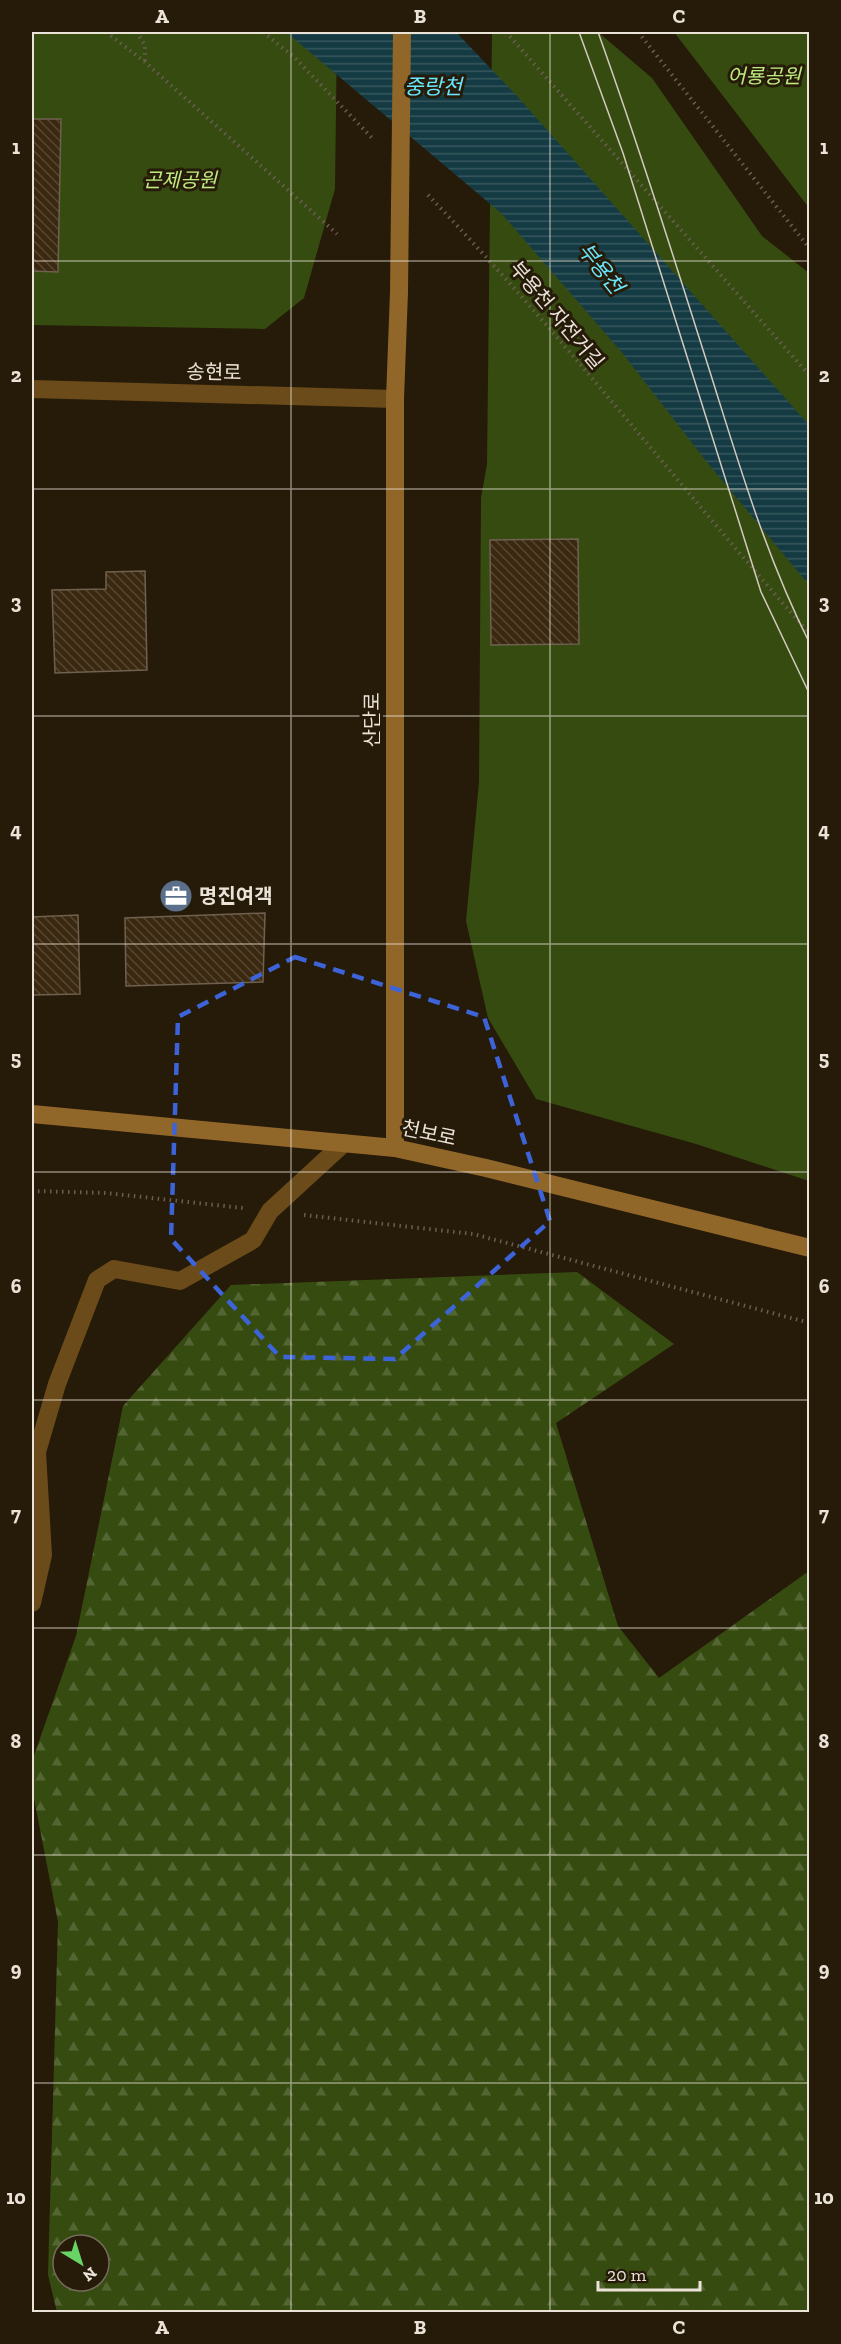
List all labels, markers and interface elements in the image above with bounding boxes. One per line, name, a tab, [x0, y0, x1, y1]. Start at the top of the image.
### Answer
text: A	[155, 4, 169, 28]
text: B	[414, 4, 426, 28]
text: C	[673, 4, 686, 28]
park label: 어룡공원	[727, 64, 802, 88]
water label: 중랑천	[404, 74, 465, 99]
text: 1	[12, 135, 20, 159]
text: 1	[820, 135, 828, 159]
park label: 곤제공원	[143, 168, 218, 192]
water label: 부용천	[573, 238, 631, 300]
street label: 부용천 자전거길	[505, 256, 609, 374]
street label: 송현로	[186, 360, 242, 384]
text: 2	[11, 363, 22, 387]
text: 2	[819, 363, 830, 387]
text: 3	[11, 590, 22, 614]
text: 3	[819, 590, 830, 614]
street label: 산단로	[360, 692, 384, 748]
text: 4	[10, 818, 22, 842]
text: 4	[818, 818, 830, 842]
office icon: 명진여객	[158, 878, 194, 914]
place label: 명진여객	[199, 884, 273, 908]
text: 5	[11, 1046, 21, 1070]
text: 5	[819, 1046, 829, 1070]
street label: 천보로	[400, 1116, 458, 1150]
text: 6	[11, 1274, 22, 1298]
text: 6	[819, 1274, 830, 1298]
text: 7	[11, 1502, 21, 1526]
text: 7	[819, 1502, 829, 1526]
text: 8	[11, 1729, 22, 1753]
text: 8	[819, 1729, 830, 1753]
text: 9	[11, 1957, 22, 1981]
text: 9	[819, 1957, 830, 1981]
text: 10	[6, 2185, 26, 2209]
text: 10	[814, 2185, 834, 2209]
north arrow	[51, 2233, 111, 2293]
scale bar	[598, 2254, 700, 2292]
text: N	[79, 2263, 101, 2286]
text: 20 m	[607, 2264, 647, 2286]
text: A	[155, 2315, 169, 2339]
text: B	[414, 2315, 426, 2339]
text: C	[673, 2315, 686, 2339]

